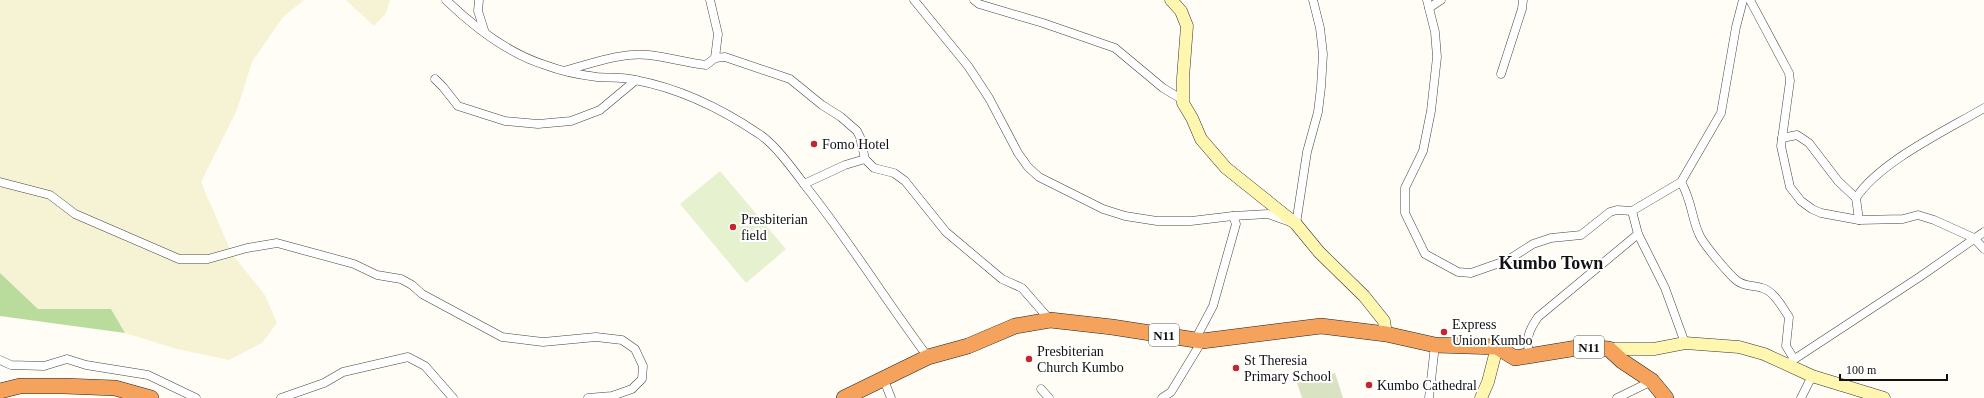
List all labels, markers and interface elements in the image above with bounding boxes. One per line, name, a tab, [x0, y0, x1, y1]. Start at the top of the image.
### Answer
place label: Fomo Hotel	[822, 137, 889, 152]
marker: Fomo Hotel	[809, 139, 819, 149]
place label: Presbiterian field	[741, 212, 808, 243]
marker: Presbiterian field	[728, 222, 738, 232]
district label: Kumbo Town	[1499, 253, 1603, 273]
place label: Express Union Kumbo	[1452, 317, 1533, 348]
road number: N11	[1149, 324, 1179, 346]
marker: Express Union Kumbo	[1439, 327, 1449, 337]
road number: N11	[1574, 336, 1604, 358]
place label: Presbiterian Church Kumbo	[1037, 344, 1124, 375]
place label: St Theresia Primary School	[1244, 353, 1332, 384]
marker: Presbiterian Church Kumbo	[1024, 354, 1034, 364]
scale bar	[1840, 356, 1947, 382]
marker: St Theresia Primary School	[1231, 363, 1241, 373]
text: 100 m	[1846, 363, 1877, 377]
place label: Kumbo Cathedral	[1377, 378, 1477, 393]
marker: Kumbo Cathedral	[1364, 380, 1374, 390]

